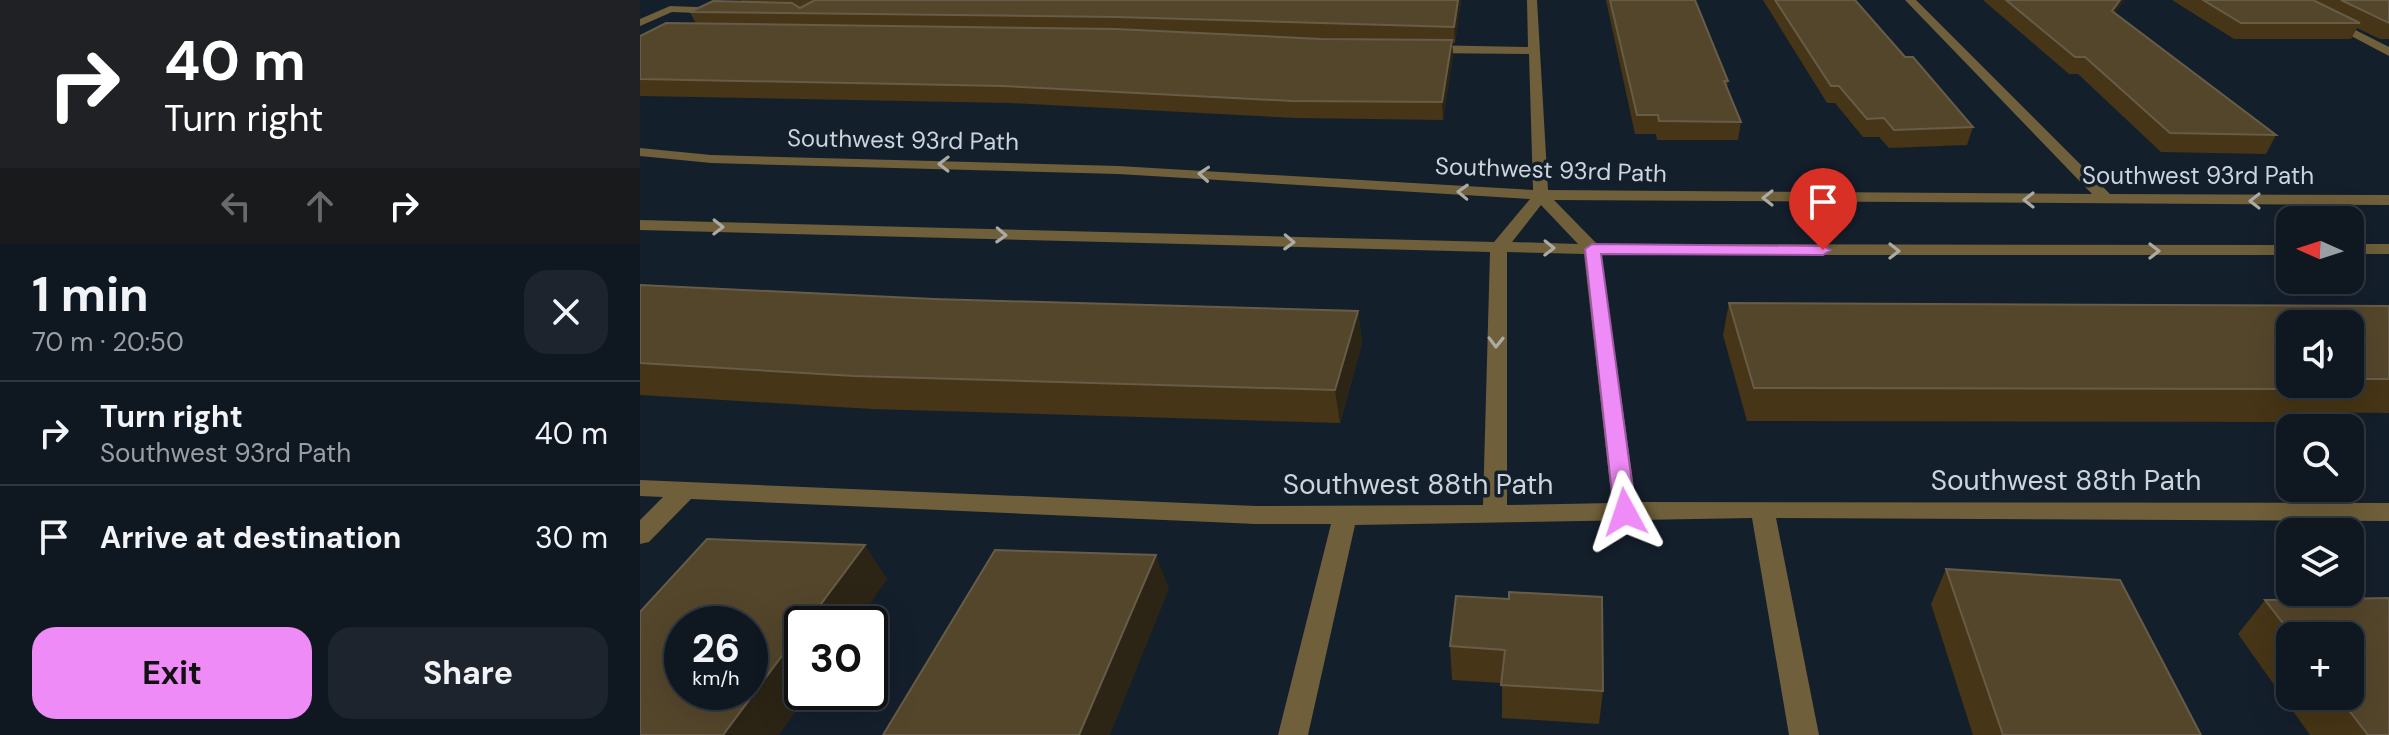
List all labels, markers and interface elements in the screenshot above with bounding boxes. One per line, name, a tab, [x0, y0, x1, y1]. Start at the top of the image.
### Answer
text: 40 m	[164, 24, 306, 97]
icon: right	[32, 32, 136, 136]
text: Turn right	[164, 95, 323, 142]
street label: Southwest 93rd Path	[787, 122, 1019, 157]
street label: Southwest 93rd Path	[1435, 150, 1667, 189]
one-way arrow	[937, 156, 950, 173]
street label: Southwest 93rd Path	[2082, 160, 2314, 191]
one-way arrow	[1197, 166, 1210, 183]
pin	[1789, 168, 1857, 250]
icon: arrive	[1801, 180, 1845, 224]
one-way arrow	[1456, 183, 1469, 200]
icon: left	[214, 184, 258, 228]
icon: ahead	[298, 184, 342, 228]
icon: right	[382, 184, 426, 228]
one-way arrow	[1761, 189, 1774, 207]
one-way arrow	[2022, 191, 2035, 209]
one-way arrow	[2248, 192, 2261, 210]
north arrow	[2276, 206, 2364, 294]
map controls	[2276, 206, 2364, 710]
one-way arrow	[712, 219, 725, 236]
one-way arrow	[995, 226, 1008, 243]
one-way arrow	[1283, 234, 1296, 251]
one-way arrow	[1543, 240, 1556, 257]
one-way arrow	[1888, 242, 1901, 260]
one-way arrow	[2148, 242, 2161, 260]
text: 1 min	[32, 263, 149, 326]
button: close	[524, 270, 608, 354]
button: sound	[2276, 310, 2364, 398]
text: 70 m · 20:50	[32, 325, 184, 359]
one-way arrow	[1487, 336, 1505, 349]
text: Turn right	[100, 397, 243, 436]
icon: right	[32, 411, 76, 455]
text: 40 m	[535, 414, 608, 453]
button: search	[2276, 414, 2364, 502]
text: Southwest 93rd Path	[100, 436, 351, 470]
street label: Southwest 88th Path	[1931, 462, 2201, 499]
street label: Southwest 88th Path	[1283, 466, 1553, 503]
position arrow	[1583, 470, 1667, 554]
icon: arrive	[32, 515, 76, 559]
text: Arrive at destination	[100, 518, 401, 557]
text: 30 m	[535, 518, 608, 557]
button: layers	[2276, 518, 2364, 606]
speed limit sign: 30	[784, 606, 888, 710]
text: 26	[692, 622, 740, 674]
button: +	[2276, 622, 2364, 710]
button: Exit	[32, 627, 312, 719]
button: Share	[328, 627, 608, 719]
text: km/h	[692, 665, 740, 691]

